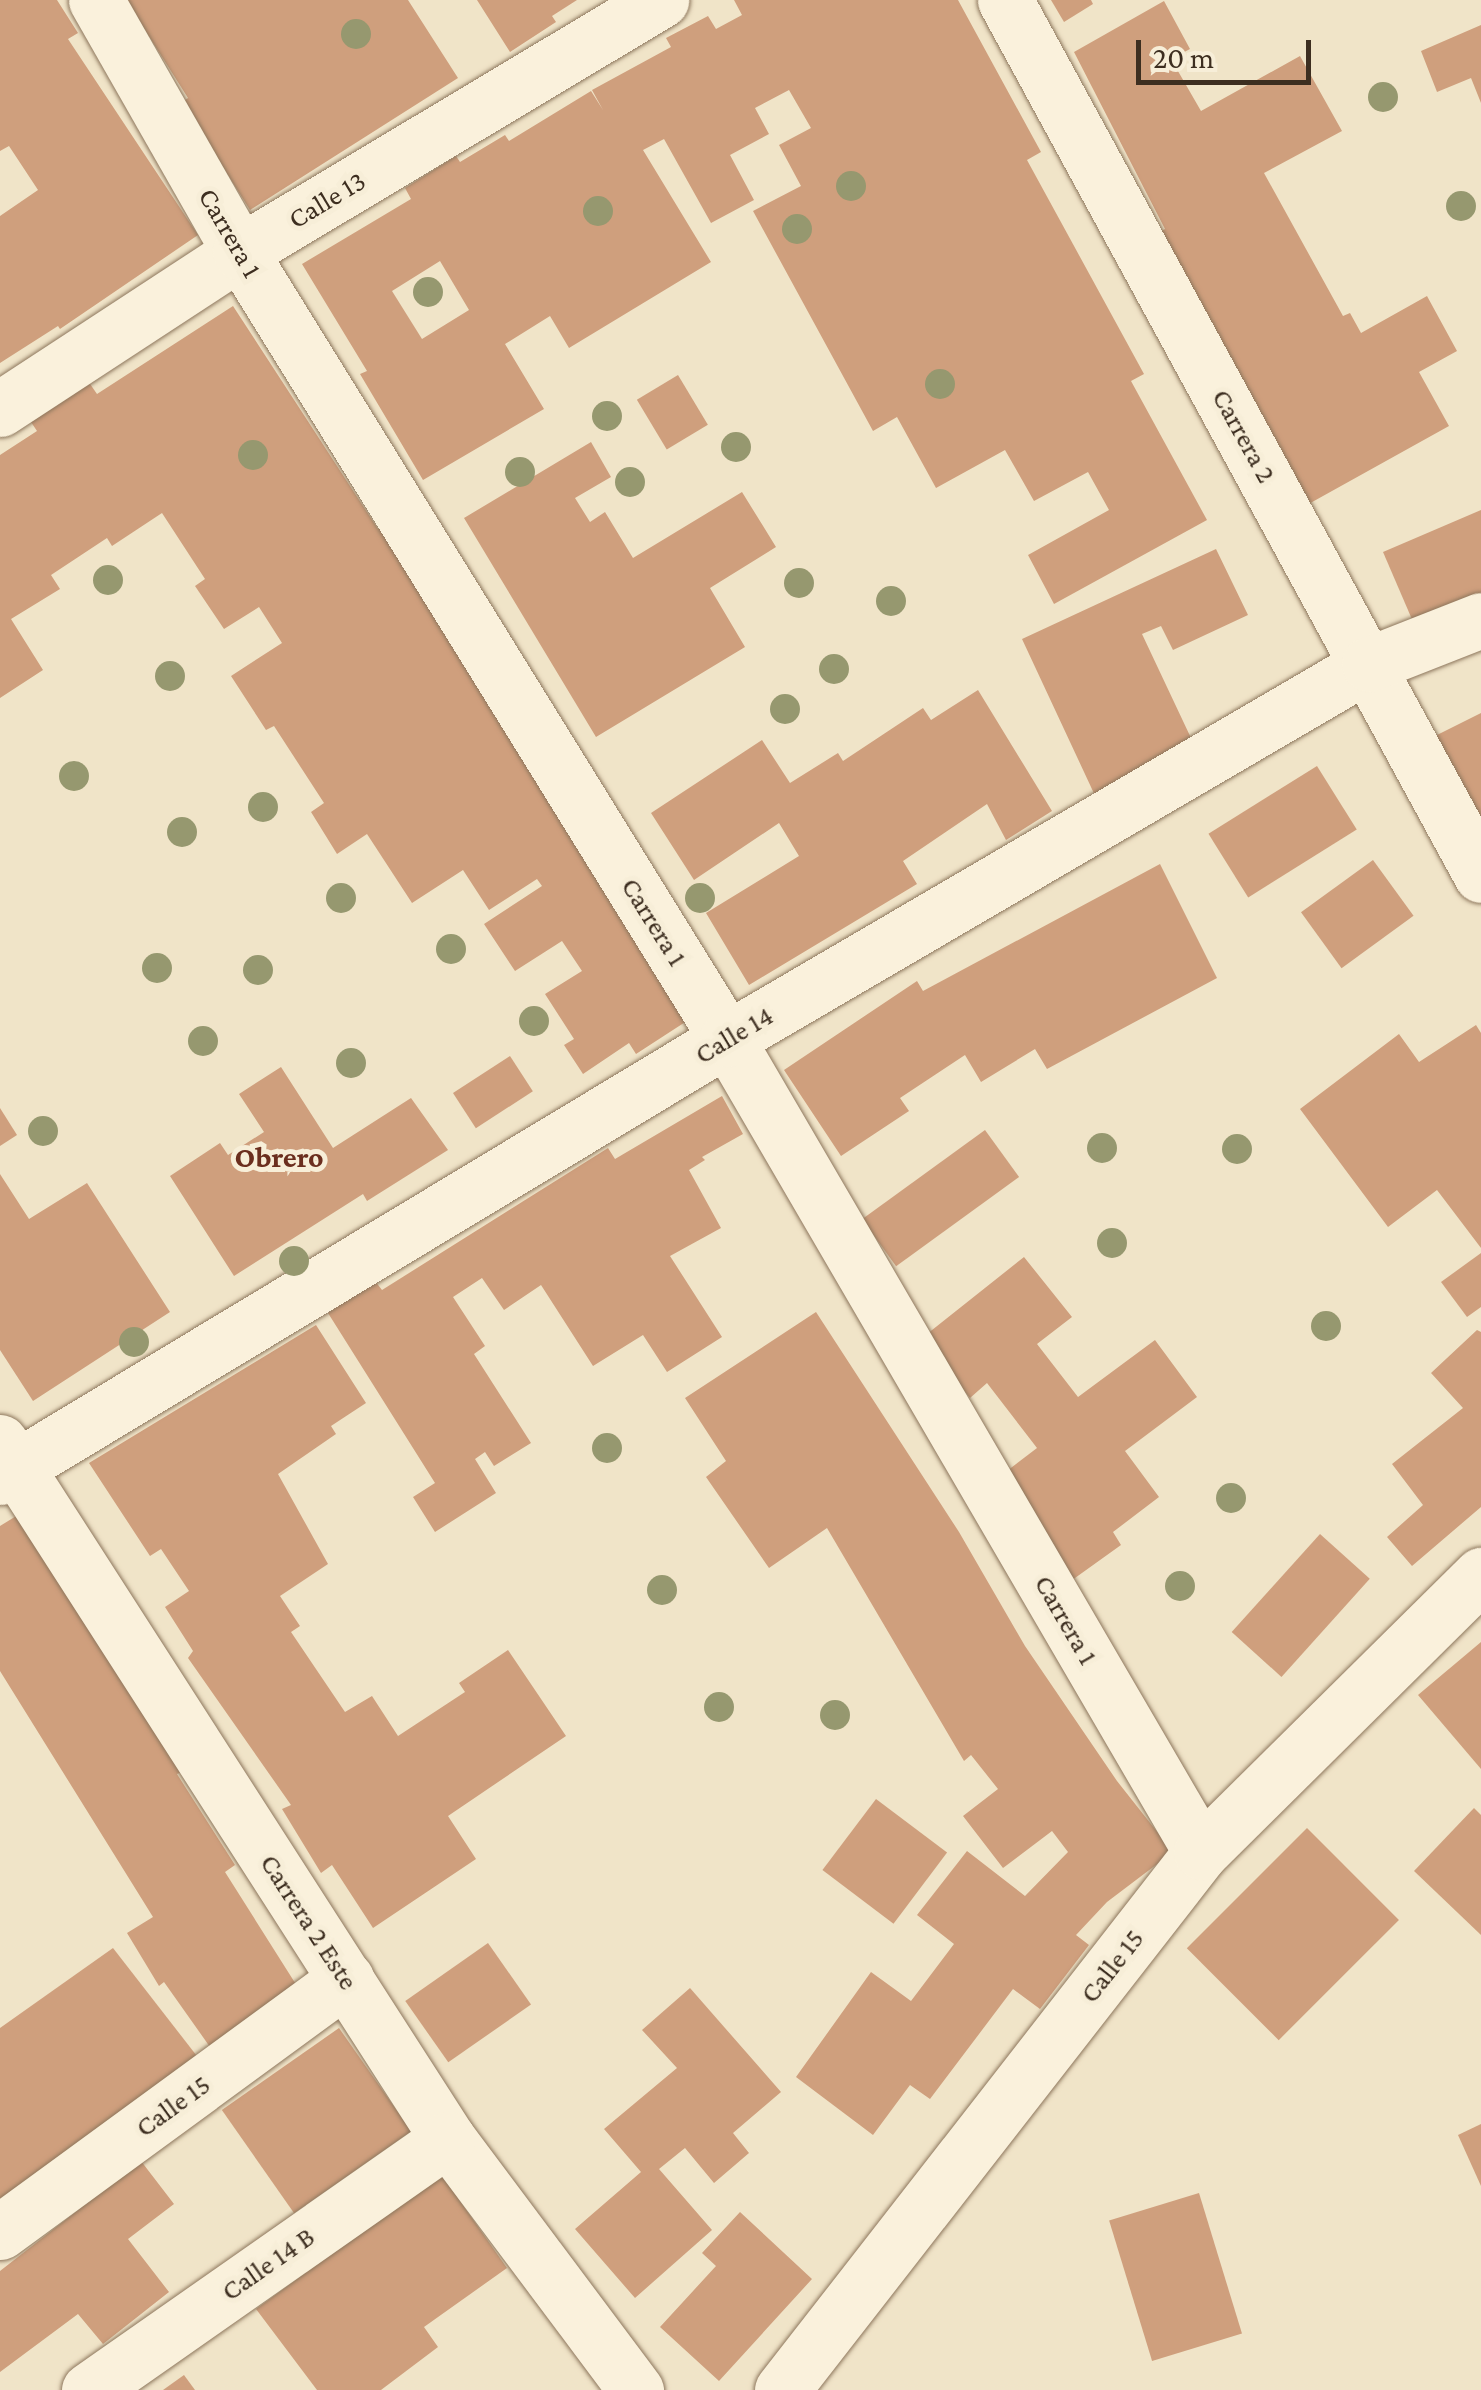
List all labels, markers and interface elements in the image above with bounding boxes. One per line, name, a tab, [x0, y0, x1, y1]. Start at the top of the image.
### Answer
scale bar	[1141, 20, 1316, 82]
text: 20 m	[1153, 41, 1214, 74]
street label: Calle 13	[282, 164, 372, 236]
street label: Carrera 1	[191, 182, 269, 284]
street label: Carrera 2	[1205, 383, 1283, 489]
street label: Carrera 1	[614, 872, 694, 972]
street label: Calle 14	[689, 999, 779, 1071]
district label: Obrero	[234, 1139, 324, 1175]
street label: Carrera 1	[1027, 1569, 1105, 1671]
street label: Carrera 2 Este	[253, 1848, 365, 1996]
street label: Calle 15	[1073, 1923, 1151, 2009]
street label: Calle 15	[129, 2068, 217, 2144]
street label: Calle 14 B	[215, 2220, 321, 2308]

